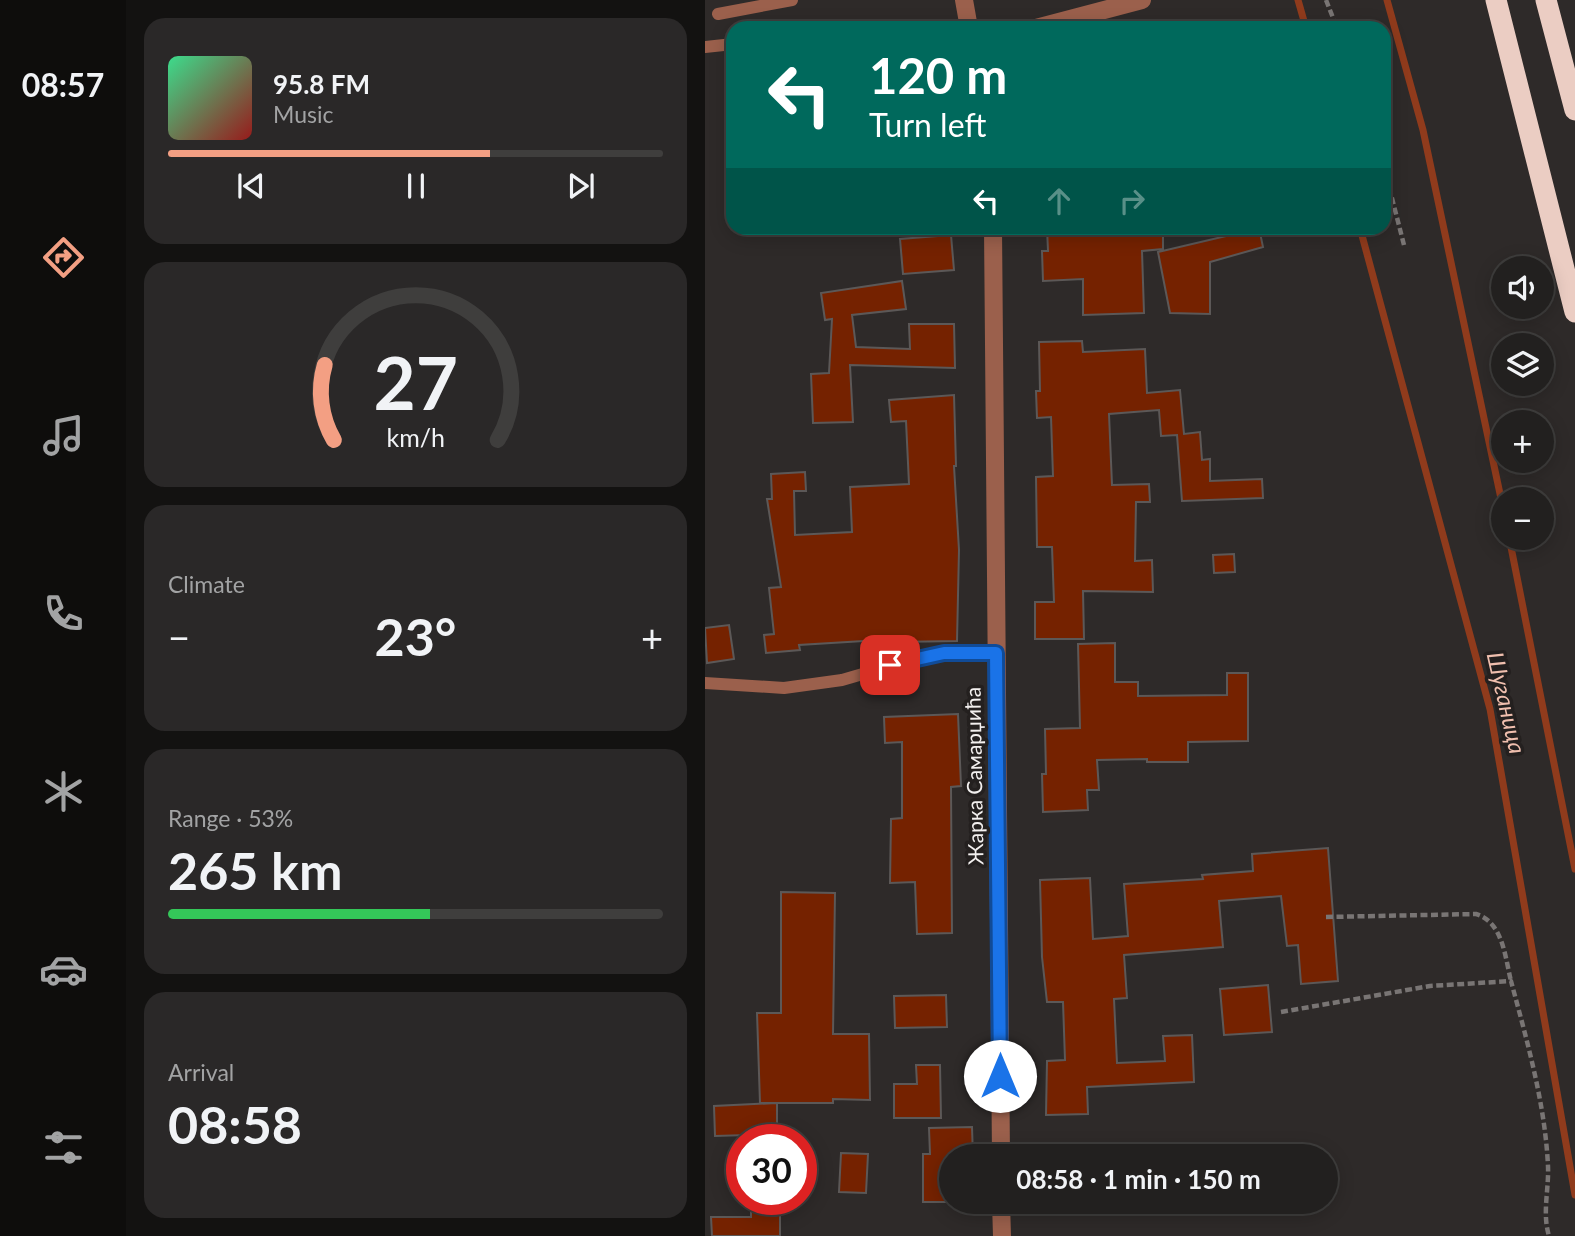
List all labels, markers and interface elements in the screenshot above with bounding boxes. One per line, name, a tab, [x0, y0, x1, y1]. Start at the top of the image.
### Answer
text: 120 m	[869, 46, 1007, 104]
icon: left	[754, 49, 845, 140]
text: 08:57	[22, 65, 104, 104]
text: 95.8 FM	[273, 68, 370, 100]
text: Music	[273, 100, 333, 128]
text: Turn left	[869, 105, 986, 144]
icon: previous	[232, 167, 270, 205]
icon: pause	[397, 167, 435, 205]
icon: next	[562, 167, 600, 205]
icon: left	[967, 182, 1005, 220]
icon: ahead	[1040, 182, 1078, 220]
icon: right	[1113, 182, 1151, 220]
icon: directions	[39, 233, 88, 282]
map controls	[1491, 256, 1554, 550]
button: sound	[1491, 256, 1554, 319]
button: layers	[1491, 333, 1554, 396]
text: 27	[373, 339, 458, 427]
button: +	[1491, 410, 1554, 473]
icon: music	[39, 411, 88, 460]
text: km/h	[386, 422, 445, 452]
button: −	[1491, 487, 1554, 550]
text: Climate	[168, 570, 245, 598]
icon: phone	[39, 589, 88, 638]
text: 23°	[375, 605, 456, 667]
text: −	[168, 614, 190, 660]
text: +	[641, 614, 663, 660]
pin	[860, 635, 920, 695]
icon: arrive	[871, 646, 909, 684]
water label: Шуганица	[1482, 649, 1532, 756]
street label: Жарка Самарџића	[959, 687, 988, 865]
icon: climate	[39, 767, 88, 816]
text: Range · 53%	[168, 804, 293, 832]
text: 265 km	[168, 839, 342, 901]
icon: car	[39, 945, 88, 994]
position arrow	[963, 1039, 1037, 1113]
text: Arrival	[168, 1058, 234, 1086]
text: 08:58	[168, 1093, 302, 1155]
icon: filters	[39, 1123, 88, 1172]
speed limit sign: 30	[726, 1124, 817, 1215]
text: 08:58 · 1 min · 150 m	[1016, 1163, 1261, 1195]

